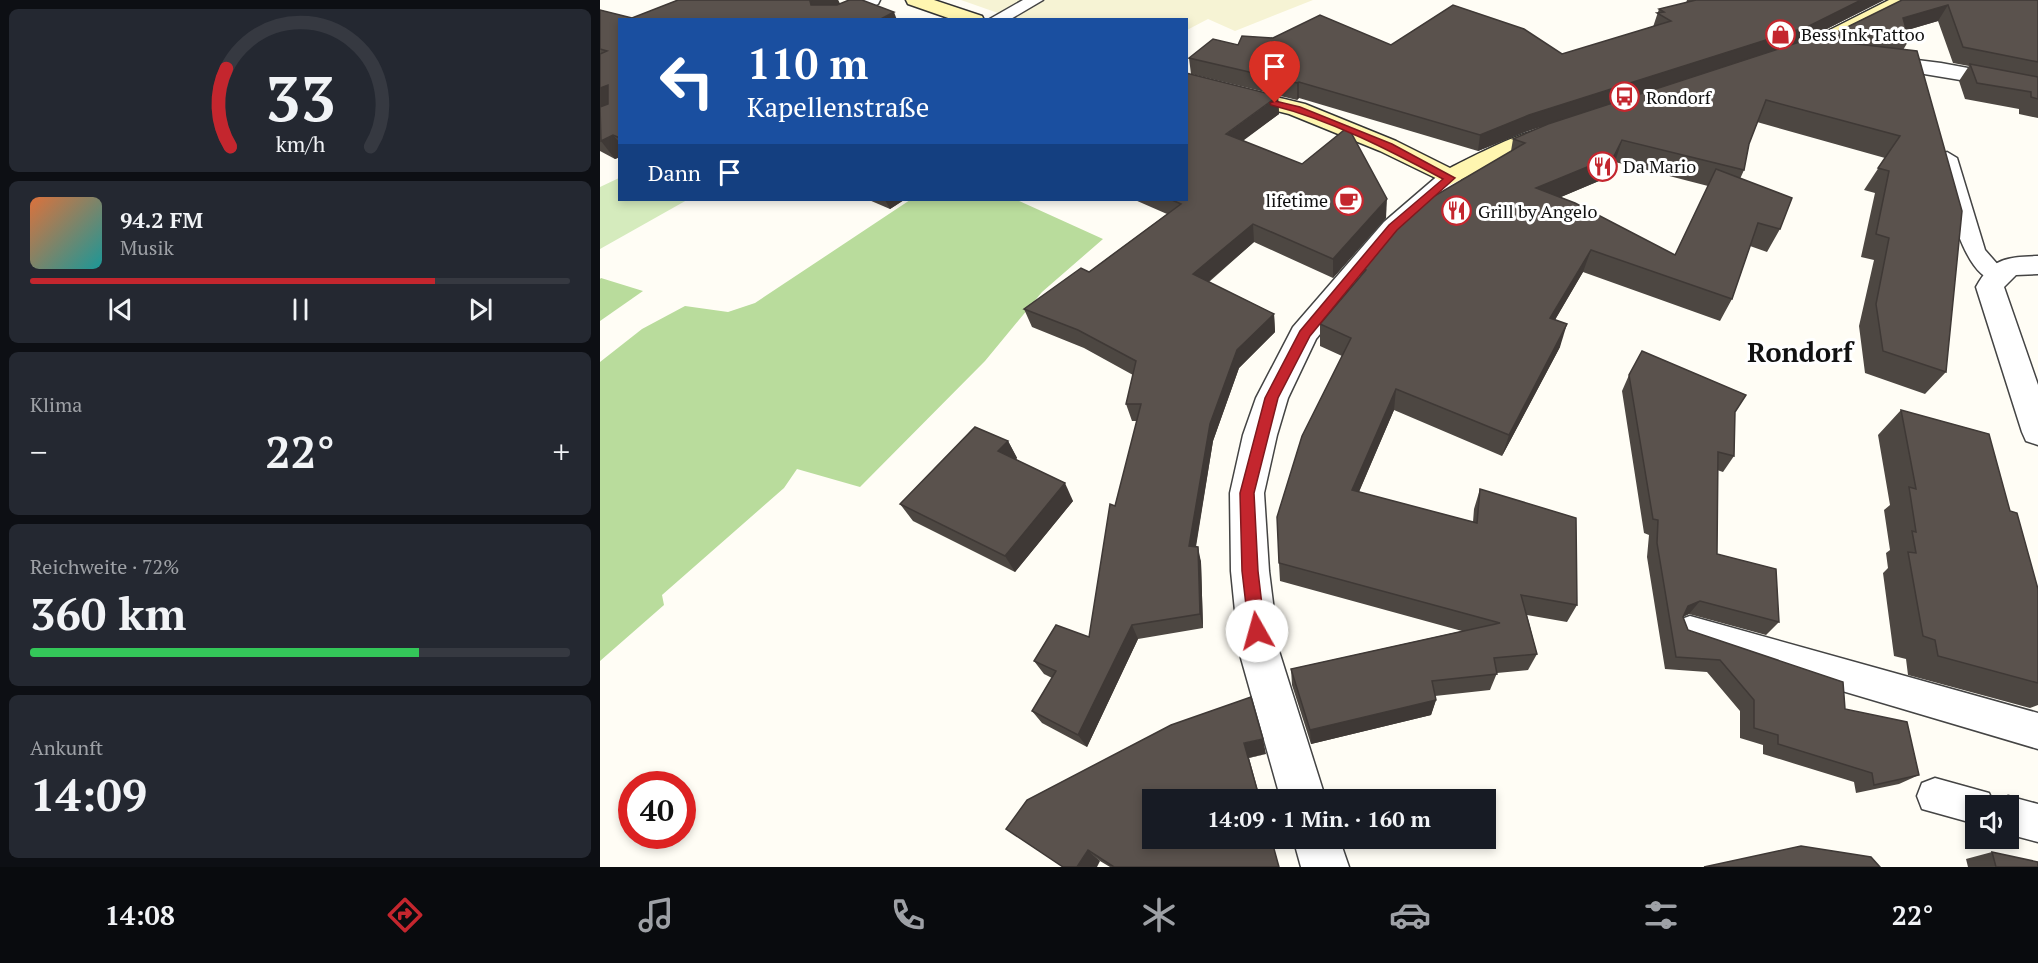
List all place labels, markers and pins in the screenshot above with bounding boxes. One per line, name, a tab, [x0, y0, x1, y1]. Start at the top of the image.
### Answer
shop icon: Bess Ink Tattoo	[1764, 18, 1796, 50]
place label: Bess Ink Tattoo	[1801, 22, 1925, 46]
pin	[1249, 41, 1300, 103]
bus stop icon: Rondorf	[1609, 81, 1641, 113]
place label: Rondorf	[1646, 85, 1713, 109]
restaurant icon: Da Mario	[1586, 150, 1618, 182]
place label: Da Mario	[1623, 154, 1696, 178]
cafe icon: lifetime	[1333, 184, 1365, 216]
place label: lifetime	[1266, 188, 1328, 212]
restaurant icon: Grill by Angelo	[1441, 195, 1473, 227]
place label: Grill by Angelo	[1478, 199, 1597, 223]

